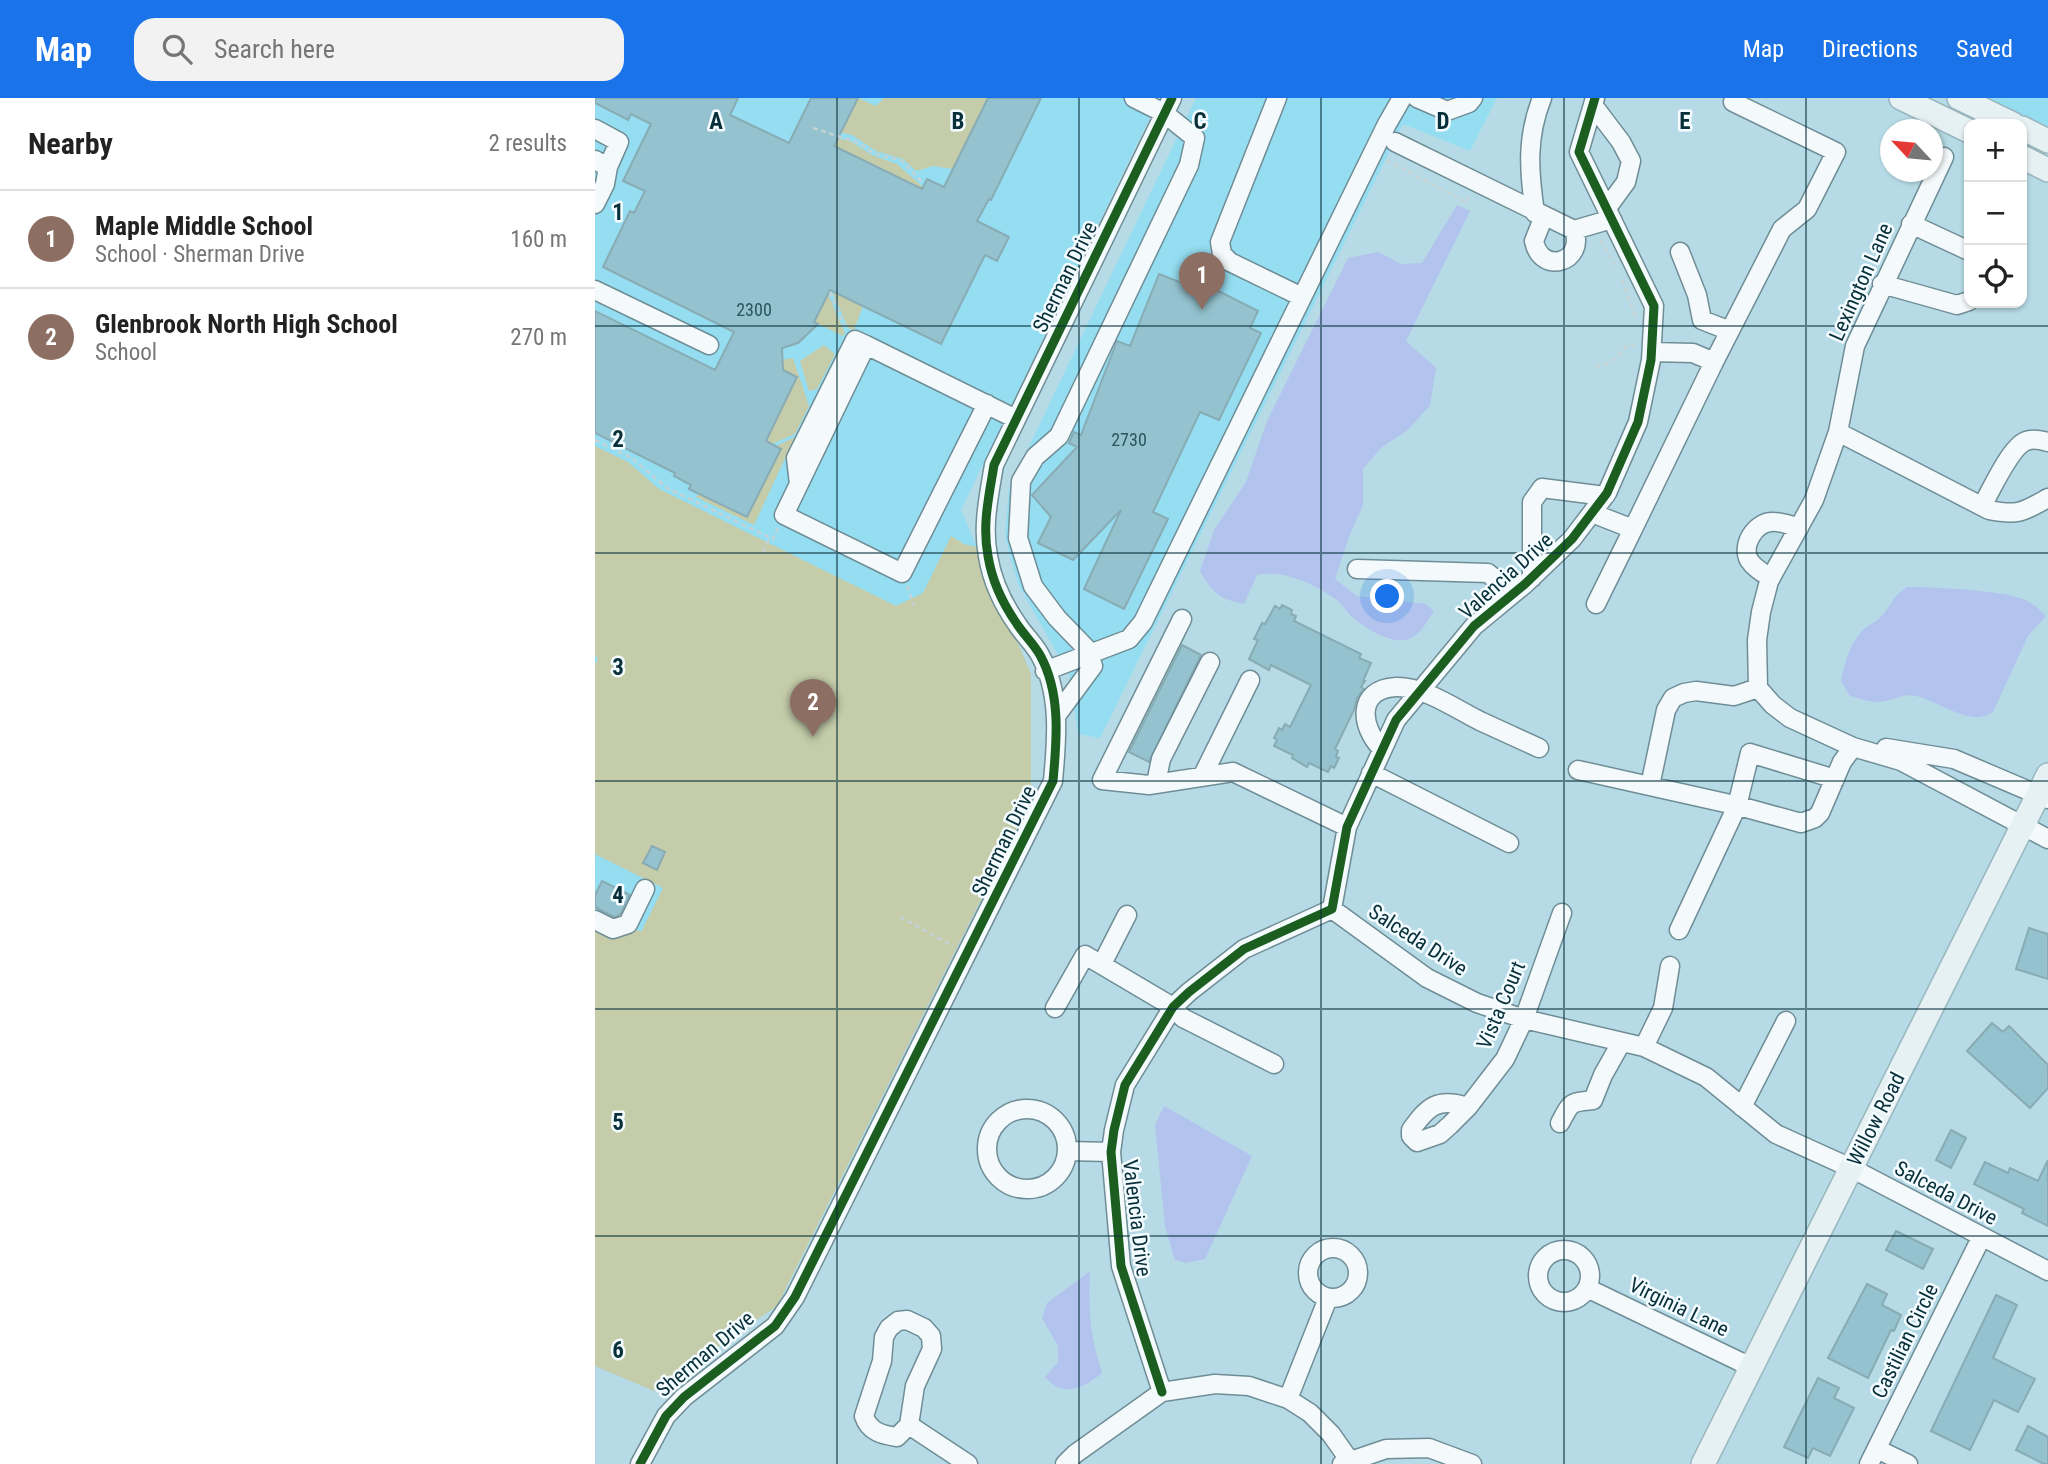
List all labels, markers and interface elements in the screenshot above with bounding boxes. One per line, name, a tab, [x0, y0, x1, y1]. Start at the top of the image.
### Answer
search box	[134, 18, 624, 81]
text: Map	[35, 30, 92, 69]
icon: search	[158, 30, 196, 68]
text: Search here	[214, 34, 335, 64]
text: Map	[1743, 35, 1784, 63]
text: Directions	[1822, 35, 1918, 63]
text: Saved	[1956, 35, 2013, 63]
text: A	[709, 108, 723, 135]
text: B	[952, 108, 964, 135]
text: C	[1193, 108, 1207, 135]
text: D	[1437, 108, 1450, 135]
text: E	[1679, 108, 1691, 135]
north arrow	[1880, 119, 1943, 182]
map controls	[1964, 119, 2027, 308]
button: +	[1964, 119, 2027, 182]
text: Nearby	[28, 126, 113, 161]
text: 2 results	[489, 130, 567, 157]
button: −	[1964, 182, 2027, 245]
text: 1	[612, 199, 624, 226]
text: Maple Middle School	[95, 211, 313, 241]
street label: Sherman Drive	[1028, 218, 1102, 336]
street label: Lexington Lane	[1824, 219, 1898, 344]
text: 1	[45, 226, 57, 253]
text: 160 m	[510, 226, 567, 253]
text: School · Sherman Drive	[95, 241, 305, 268]
button: locate	[1964, 245, 2027, 308]
pin: 1	[1179, 252, 1225, 310]
house number: 2300	[736, 299, 772, 320]
text: Glenbrook North High School	[95, 309, 398, 339]
text: 2	[45, 324, 57, 351]
text: 270 m	[510, 324, 567, 351]
text: School	[95, 339, 157, 366]
text: 2	[612, 426, 624, 453]
house number: 2730	[1111, 429, 1147, 450]
street label: Valencia Drive	[1454, 528, 1558, 624]
your location	[1370, 579, 1404, 613]
text: 3	[612, 654, 624, 681]
pin: 2	[790, 679, 836, 737]
street label: Sherman Drive	[967, 782, 1041, 900]
text: 4	[612, 882, 624, 909]
street label: Salceda Drive	[1364, 899, 1472, 981]
street label: Vista Court	[1472, 958, 1530, 1052]
street label: Willow Road	[1842, 1068, 1910, 1170]
text: 5	[612, 1109, 624, 1136]
street label: Salceda Drive	[1891, 1156, 2001, 1230]
street label: Valencia Drive	[1118, 1158, 1156, 1278]
street label: Virginia Lane	[1625, 1273, 1733, 1342]
street label: Castilian Circle	[1867, 1280, 1943, 1402]
street label: Sherman Drive	[651, 1306, 759, 1402]
text: 6	[612, 1337, 624, 1364]

